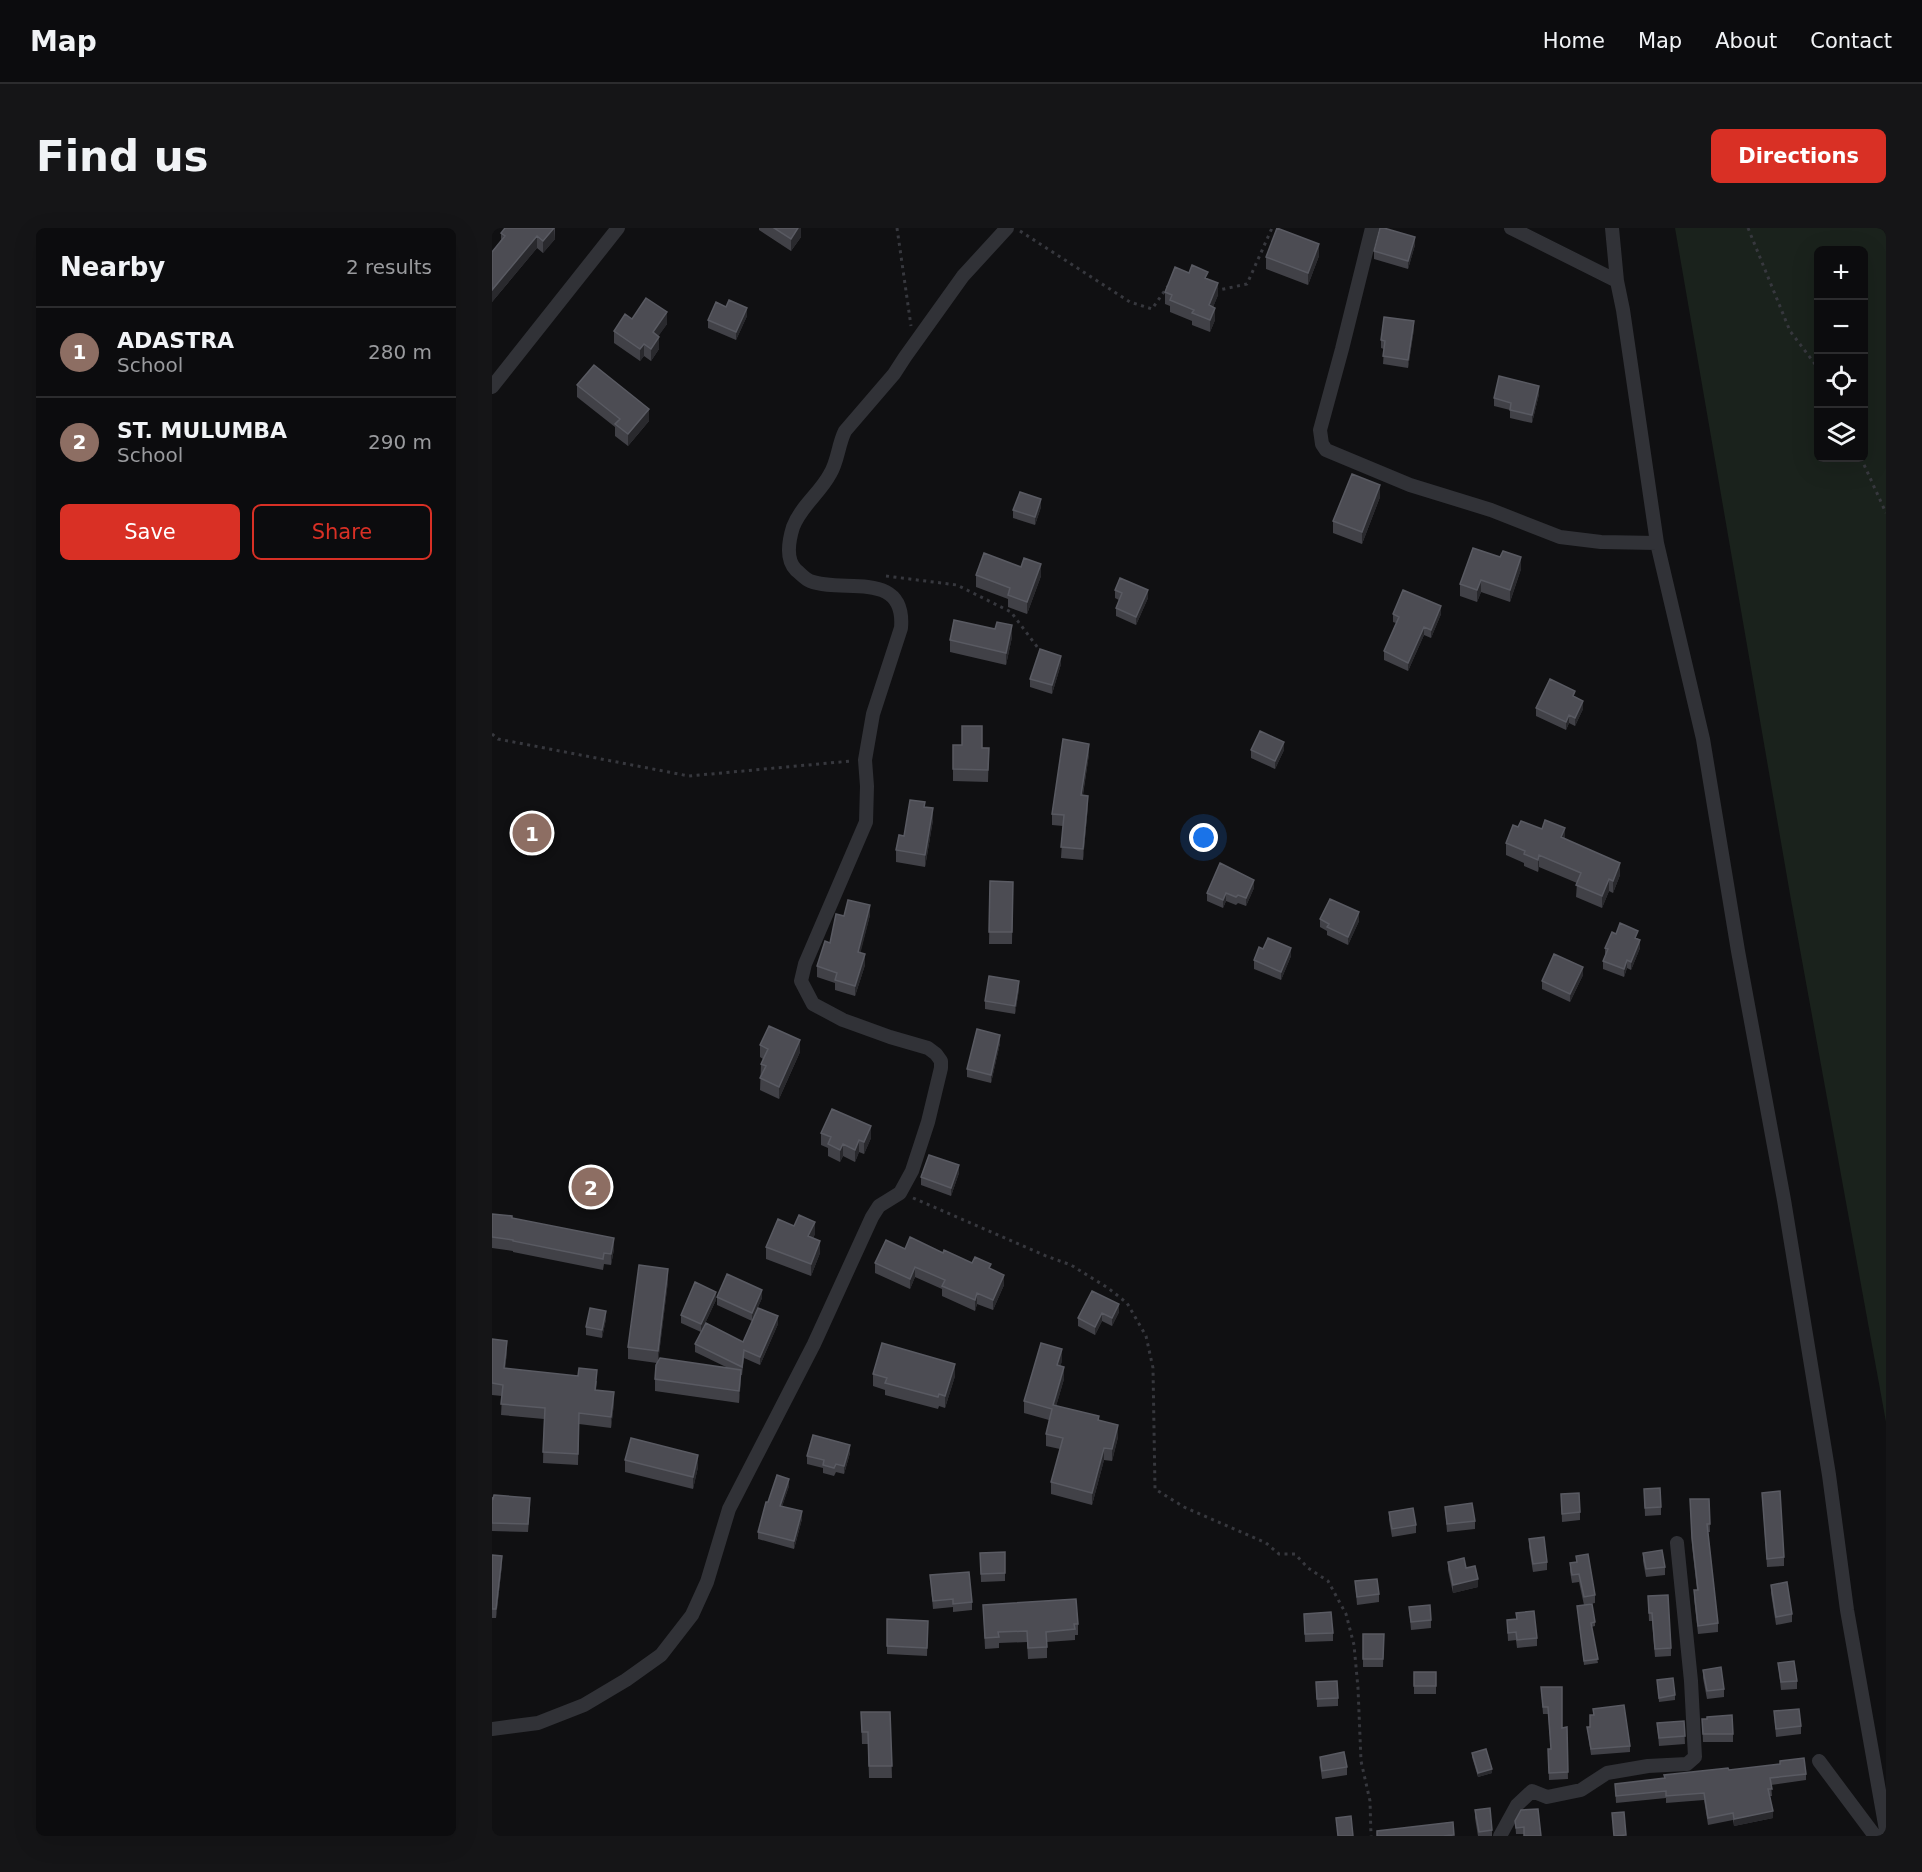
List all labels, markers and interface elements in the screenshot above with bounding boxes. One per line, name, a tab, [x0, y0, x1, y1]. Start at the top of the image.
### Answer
text: Map	[30, 25, 97, 58]
text: Home	[1543, 29, 1605, 53]
text: Map	[1638, 29, 1682, 53]
text: About	[1715, 29, 1777, 53]
text: Contact	[1810, 29, 1892, 53]
button: Directions	[1711, 129, 1886, 183]
text: Find us	[36, 132, 209, 181]
map controls	[1814, 246, 1868, 462]
button: +	[1814, 246, 1868, 300]
text: Nearby	[60, 252, 165, 282]
text: 2 results	[346, 255, 432, 279]
button: −	[1814, 300, 1868, 354]
text: ADASTRA	[117, 328, 234, 353]
text: 1	[73, 340, 86, 364]
text: 280 m	[368, 340, 432, 364]
text: School	[117, 353, 183, 377]
button: locate	[1814, 354, 1868, 408]
button: layers	[1814, 408, 1868, 462]
text: ST. MULUMBA	[117, 418, 287, 443]
text: 2	[73, 430, 86, 454]
text: 290 m	[368, 430, 432, 454]
text: School	[117, 443, 183, 467]
button: Save	[60, 504, 240, 560]
button: Share	[252, 504, 432, 560]
pin: 1	[512, 810, 552, 856]
your location	[1189, 823, 1218, 852]
pin: 2	[572, 1164, 610, 1210]

